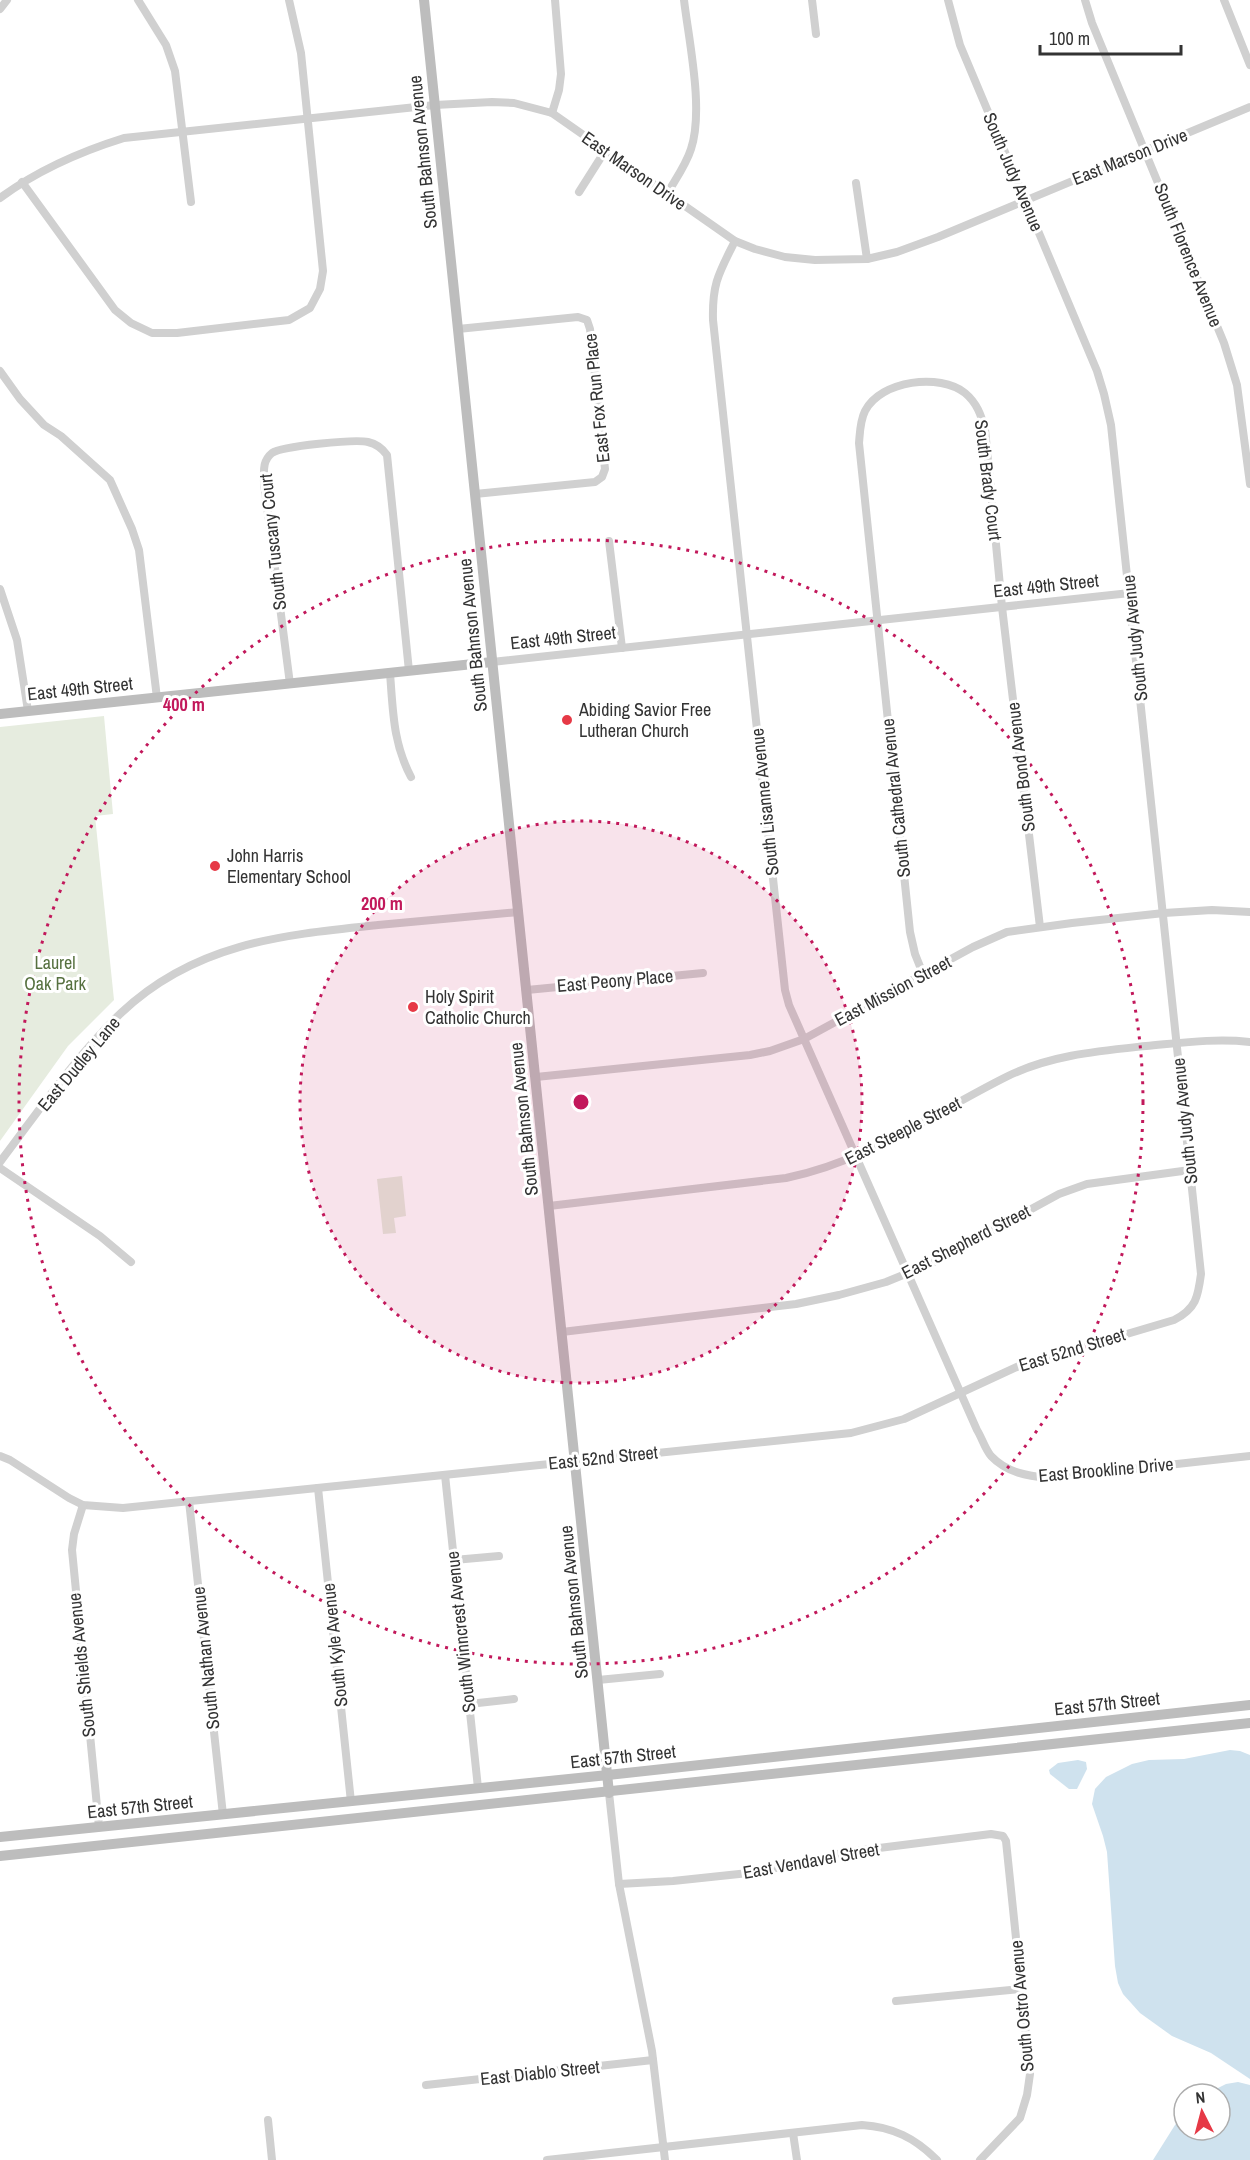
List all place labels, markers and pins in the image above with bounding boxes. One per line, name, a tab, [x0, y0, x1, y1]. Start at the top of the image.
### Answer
place label: Abiding Savior Free Lutheran Church	[578, 697, 711, 743]
marker: Abiding Savior Free Lutheran Church	[560, 713, 574, 727]
place label: John Harris Elementary School	[227, 843, 351, 889]
marker: John Harris Elementary School	[208, 859, 222, 873]
place label: Holy Spirit Catholic Church	[425, 984, 531, 1030]
marker: Holy Spirit Catholic Church	[406, 1000, 420, 1014]
centre of rings	[571, 1092, 591, 1112]

